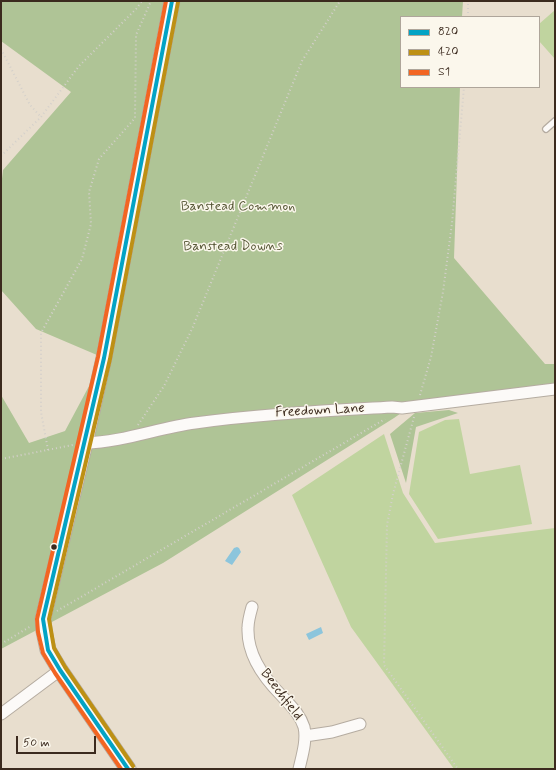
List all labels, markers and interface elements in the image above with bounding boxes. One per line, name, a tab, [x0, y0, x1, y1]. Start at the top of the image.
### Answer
legend	[400, 16, 540, 88]
text: 820	[438, 24, 458, 40]
text: 420	[438, 44, 459, 60]
text: S1	[438, 64, 450, 80]
park label: Banstead Common	[181, 199, 295, 215]
park label: Banstead Downs	[183, 239, 283, 255]
street label: Freedown Lane	[275, 400, 365, 422]
unlabelled marker	[49, 542, 59, 552]
street label: Beechfield	[256, 666, 306, 724]
scale bar	[18, 728, 98, 754]
text: 50 m	[23, 735, 50, 751]

